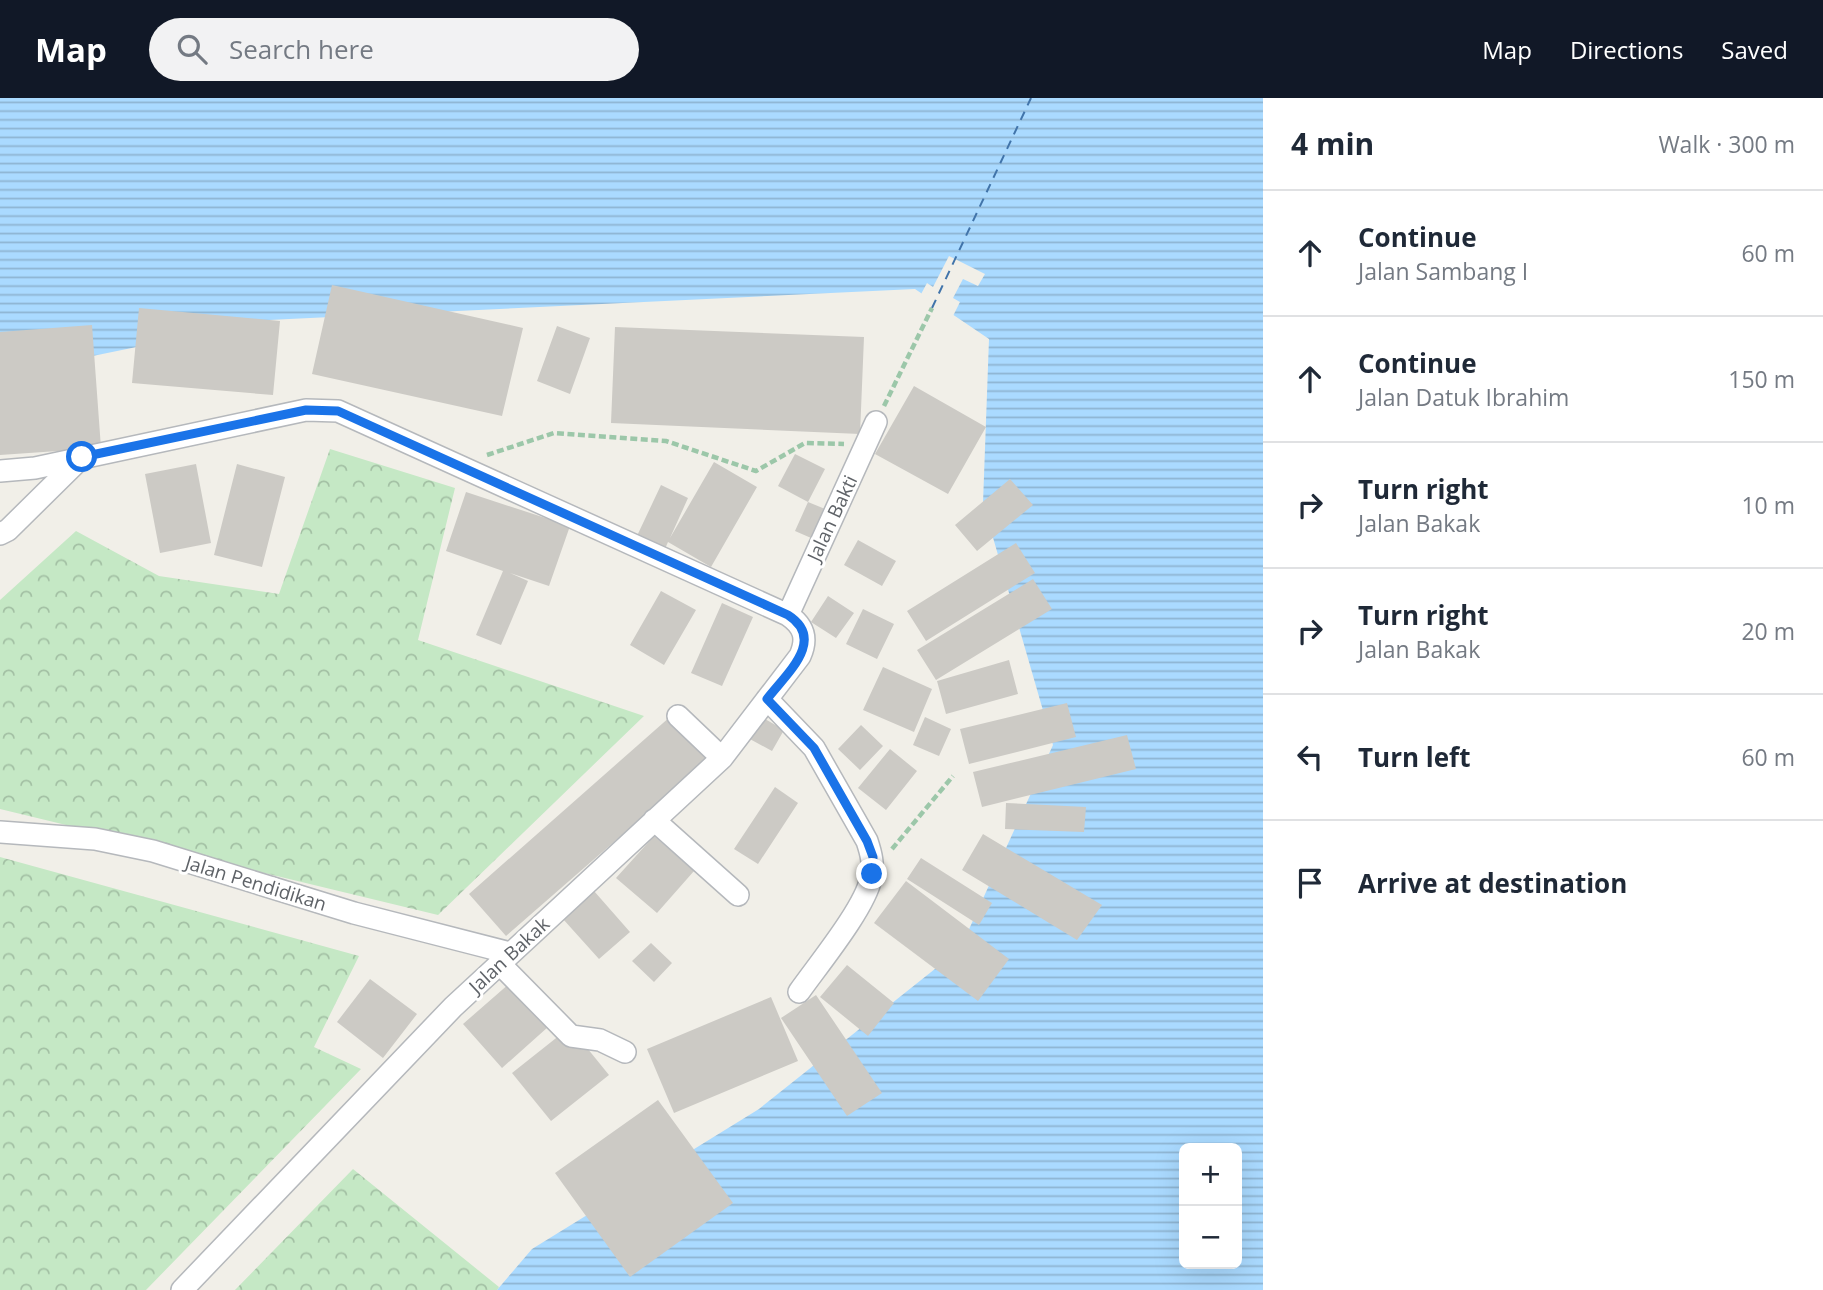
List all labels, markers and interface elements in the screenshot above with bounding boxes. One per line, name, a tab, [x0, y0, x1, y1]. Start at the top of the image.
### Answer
search box	[149, 18, 639, 81]
text: Map	[35, 27, 107, 72]
icon: search	[173, 30, 211, 68]
text: Search here	[229, 31, 374, 67]
text: Map	[1482, 33, 1532, 66]
text: Directions	[1570, 33, 1683, 66]
text: Saved	[1721, 33, 1788, 66]
text: 4 min	[1291, 123, 1374, 164]
text: Walk · 300 m	[1658, 128, 1795, 160]
text: Continue	[1358, 219, 1477, 255]
icon: ahead	[1291, 234, 1329, 272]
text: 60 m	[1741, 237, 1795, 269]
text: Jalan Sambang I	[1358, 255, 1528, 287]
text: Continue	[1358, 345, 1477, 381]
icon: ahead	[1291, 360, 1329, 398]
text: 150 m	[1728, 363, 1795, 395]
text: Jalan Datuk Ibrahim	[1358, 381, 1569, 413]
route start	[66, 441, 97, 472]
street label: Jalan Bakti	[800, 471, 863, 567]
text: Turn right	[1358, 471, 1489, 507]
icon: right	[1291, 486, 1329, 524]
text: 10 m	[1741, 489, 1795, 521]
text: Jalan Bakak	[1358, 507, 1480, 539]
text: Turn right	[1358, 597, 1489, 633]
icon: right	[1291, 612, 1329, 650]
text: 20 m	[1741, 615, 1795, 647]
text: Jalan Bakak	[1358, 633, 1480, 665]
icon: left	[1291, 738, 1329, 776]
text: Turn left	[1358, 739, 1470, 775]
text: 60 m	[1741, 741, 1795, 773]
street label: Jalan Pendidikan	[180, 849, 330, 917]
route end	[856, 858, 887, 889]
icon: arrive	[1291, 864, 1329, 902]
text: Arrive at destination	[1358, 865, 1627, 901]
street label: Jalan Bakak	[462, 911, 555, 1000]
map controls	[1179, 1143, 1242, 1269]
button: +	[1179, 1143, 1242, 1206]
button: −	[1179, 1206, 1242, 1269]

